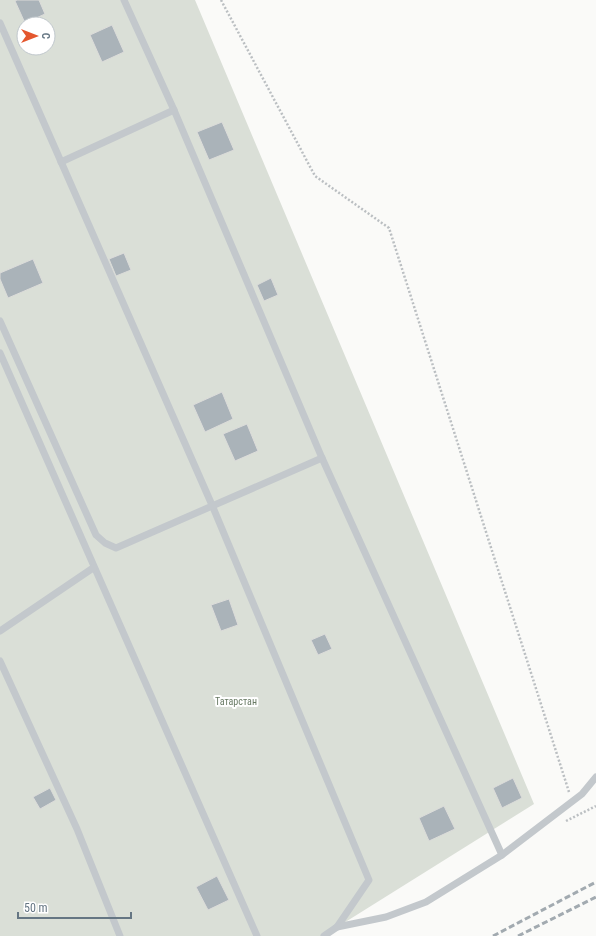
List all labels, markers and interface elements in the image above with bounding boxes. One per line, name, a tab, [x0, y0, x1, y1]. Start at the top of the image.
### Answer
north arrow	[16, 16, 56, 56]
text: С	[39, 33, 52, 39]
park label: Татарстан	[215, 696, 257, 707]
scale bar	[18, 894, 131, 920]
text: 50 m	[24, 901, 48, 915]

